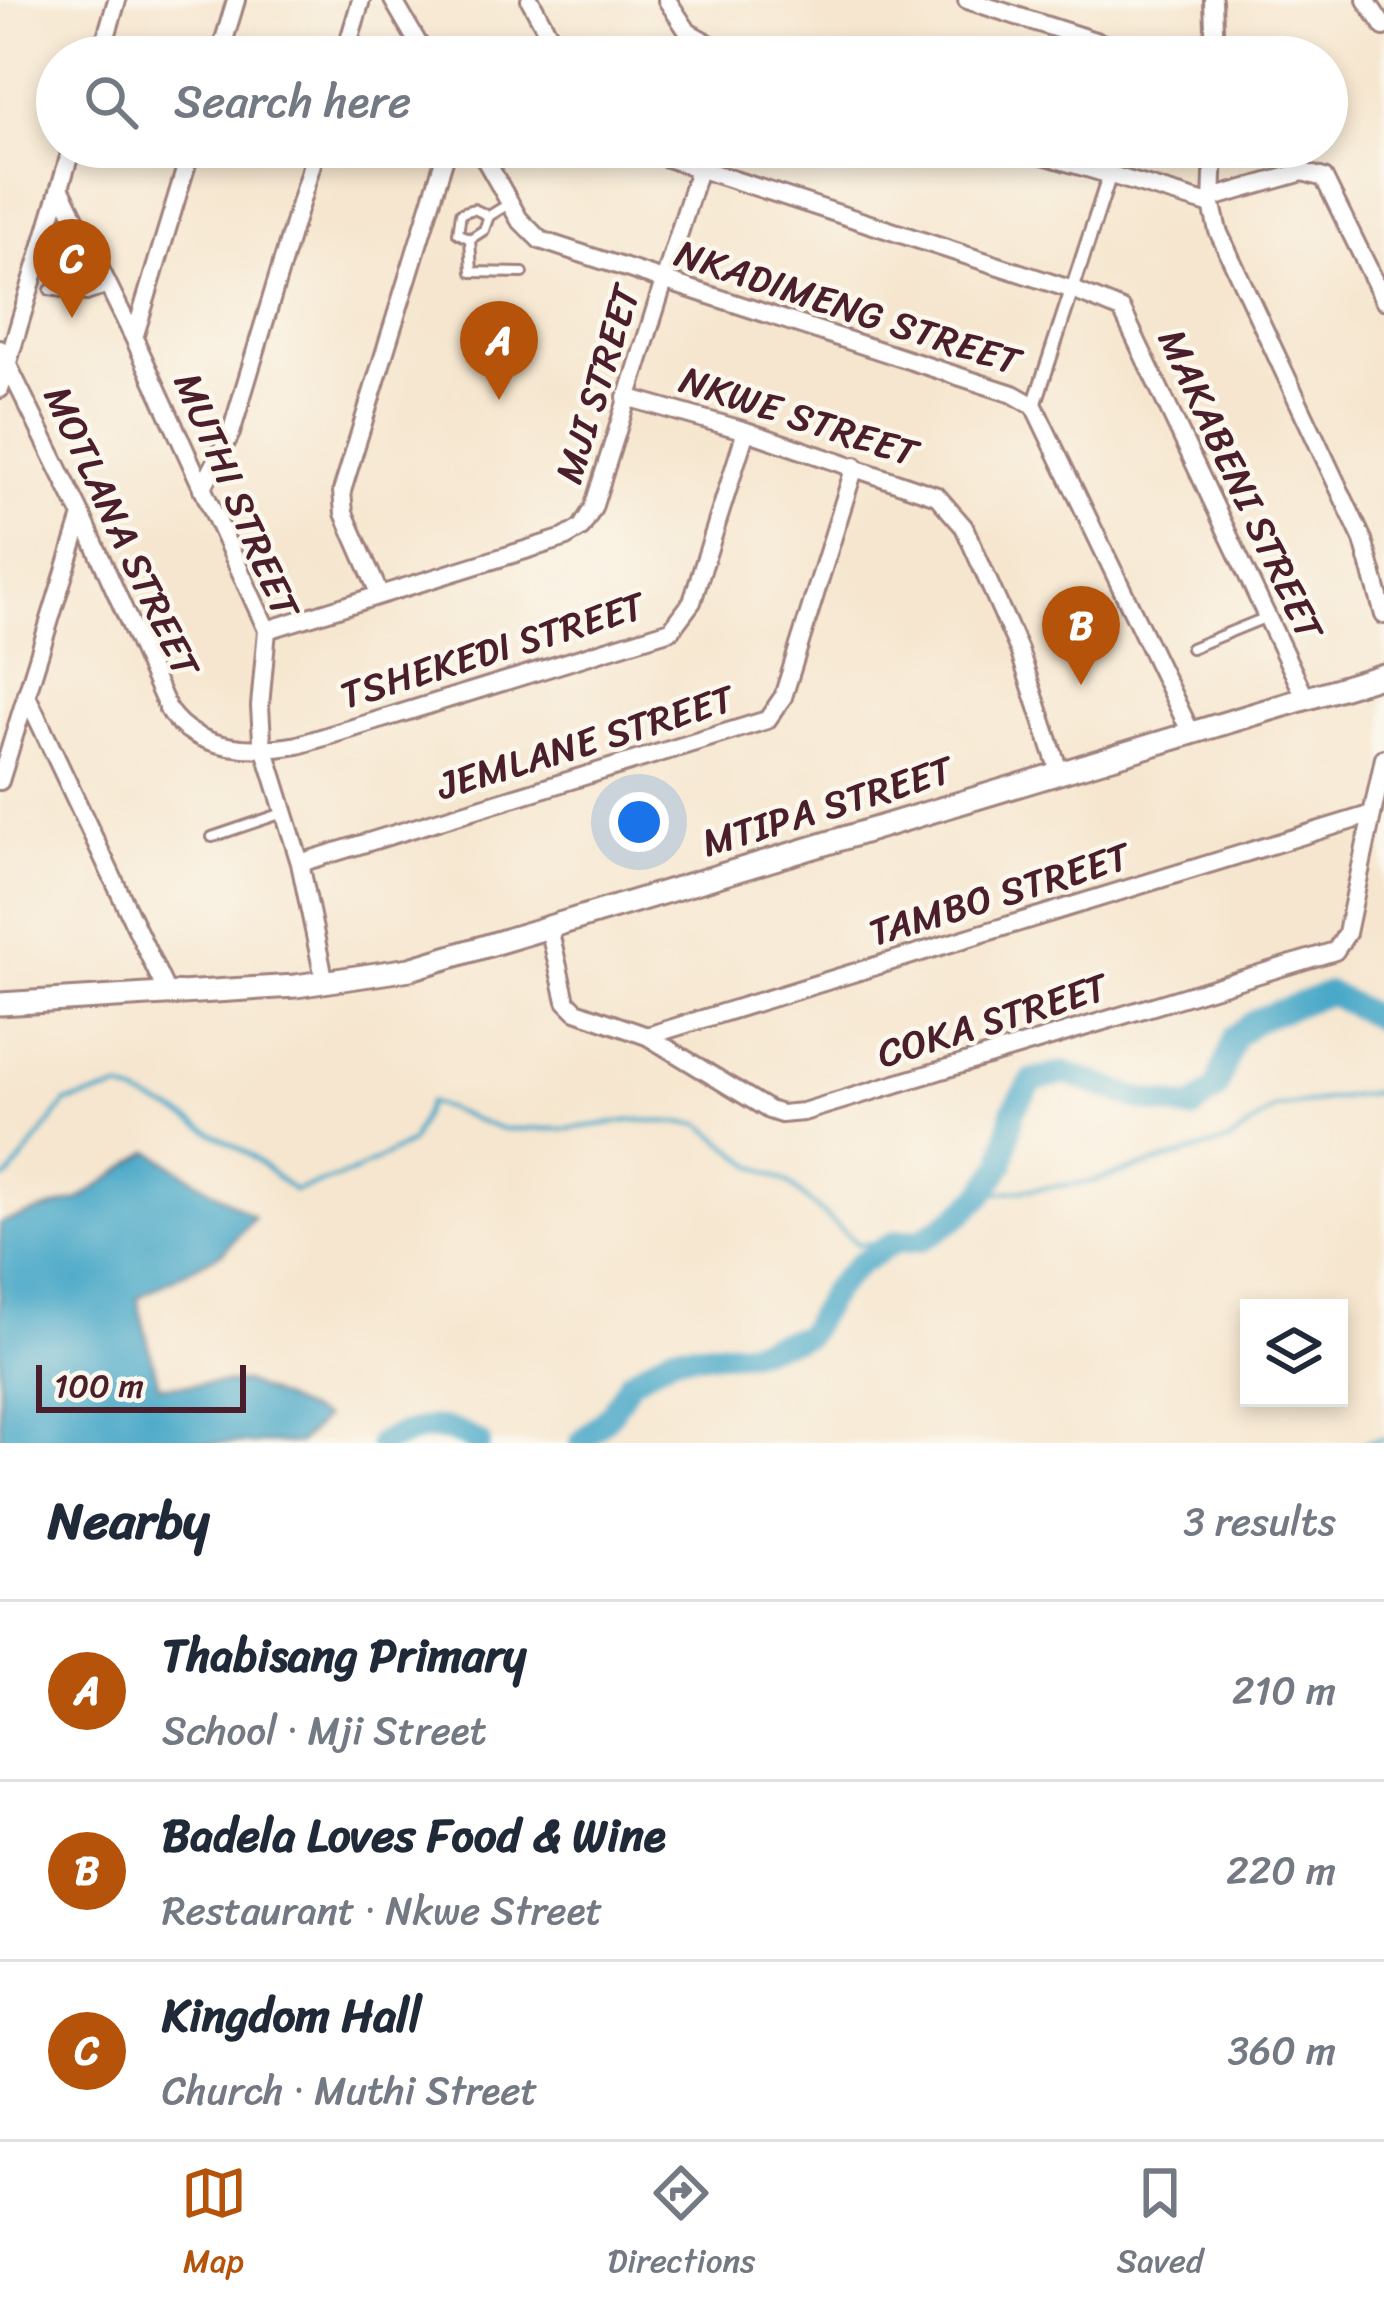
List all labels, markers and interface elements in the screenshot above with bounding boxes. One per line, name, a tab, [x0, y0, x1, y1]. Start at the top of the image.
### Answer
search box	[36, 36, 1348, 168]
text: Search here	[174, 62, 411, 142]
icon: search	[78, 69, 144, 135]
pin: C	[33, 219, 111, 318]
street label: NKADIMENG STREET	[666, 219, 1032, 396]
street label: MJI STREET	[534, 274, 661, 492]
pin: A	[460, 301, 538, 400]
street label: MAKABENI STREET	[1138, 317, 1344, 653]
street label: NKWE STREET	[671, 345, 929, 488]
street label: MUTHI STREET	[154, 361, 321, 631]
street label: MOTLANA STREET	[24, 374, 221, 690]
street label: TSHEKEDI STREET	[331, 570, 655, 729]
pin: B	[1042, 586, 1120, 685]
street label: JEMLANE STREET	[426, 663, 744, 820]
street label: MTIPA STREET	[693, 734, 963, 877]
your location	[609, 792, 669, 852]
street label: TAMBO STREET	[860, 821, 1140, 966]
street label: COKA STREET	[868, 951, 1118, 1088]
map controls	[1240, 1299, 1348, 1407]
button: layers	[1240, 1299, 1348, 1407]
text: 100 m	[54, 1357, 144, 1415]
scale bar	[36, 1359, 246, 1412]
text: Nearby	[48, 1476, 209, 1566]
text: 3 results	[1183, 1487, 1336, 1556]
text: Thabisang Primary	[162, 1616, 526, 1696]
text: A	[74, 1656, 100, 1725]
text: 210 m	[1232, 1656, 1336, 1725]
text: School · Mji Street	[162, 1696, 487, 1765]
text: Badela Loves Food & Wine	[162, 1796, 666, 1876]
text: B	[75, 1836, 99, 1905]
text: 220 m	[1226, 1836, 1336, 1905]
text: Restaurant · Nkwe Street	[162, 1876, 603, 1945]
text: Kingdom Hall	[162, 1976, 422, 2056]
text: C	[75, 2016, 99, 2085]
text: 360 m	[1228, 2016, 1336, 2085]
text: Church · Muthi Street	[162, 2056, 538, 2125]
tab: Map	[181, 2160, 247, 2290]
tab: Directions	[608, 2160, 755, 2290]
tab: Saved	[1116, 2160, 1203, 2290]

